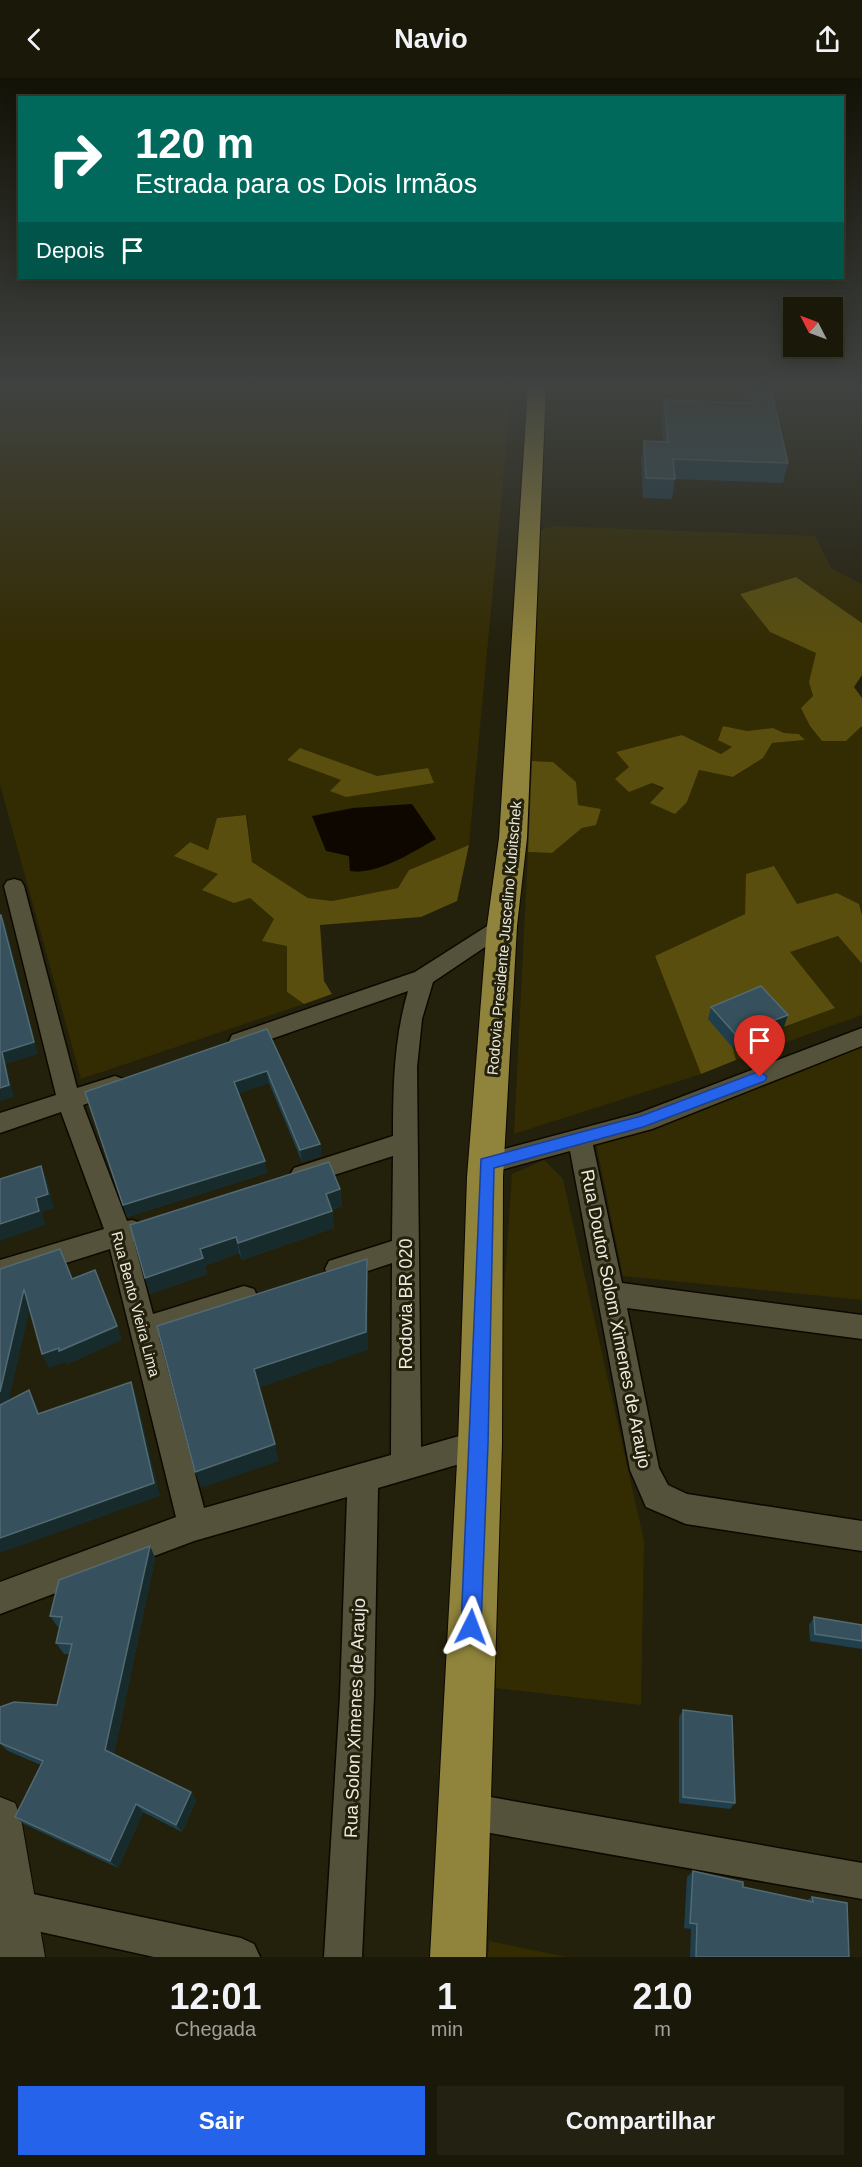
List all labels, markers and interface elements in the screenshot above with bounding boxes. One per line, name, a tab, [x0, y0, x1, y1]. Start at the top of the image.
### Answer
icon: back	[18, 23, 51, 56]
icon: share	[811, 23, 844, 56]
text: Navio	[394, 24, 468, 54]
icon: right	[36, 120, 114, 198]
text: 120 m	[135, 120, 254, 167]
text: Estrada para os Dois Irmãos	[135, 169, 477, 199]
icon: arrive	[116, 234, 149, 267]
text: Depois	[36, 238, 104, 263]
north arrow	[783, 297, 843, 357]
map controls	[783, 297, 843, 357]
street label: Rodovia Presidente Juscelino Kubitschek	[484, 800, 525, 1076]
pin	[734, 1015, 785, 1077]
icon: arrive	[743, 1024, 776, 1057]
street label: Rua Doutor Solom Ximenes de Araujo	[577, 1168, 655, 1470]
street label: Rua Bento Vieira Lima	[108, 1229, 164, 1379]
street label: Rodovia BR 020	[396, 1238, 416, 1370]
position arrow	[439, 1595, 503, 1659]
street label: Rua Solon Ximenes de Araujo	[341, 1598, 369, 1838]
text: 12:01	[169, 1976, 261, 2017]
text: 1	[437, 1976, 457, 2017]
text: 210	[632, 1976, 693, 2017]
text: Chegada	[175, 2018, 256, 2040]
text: min	[431, 2018, 463, 2040]
text: m	[654, 2018, 671, 2040]
button: Sair	[18, 2086, 425, 2155]
button: Compartilhar	[437, 2086, 844, 2155]

